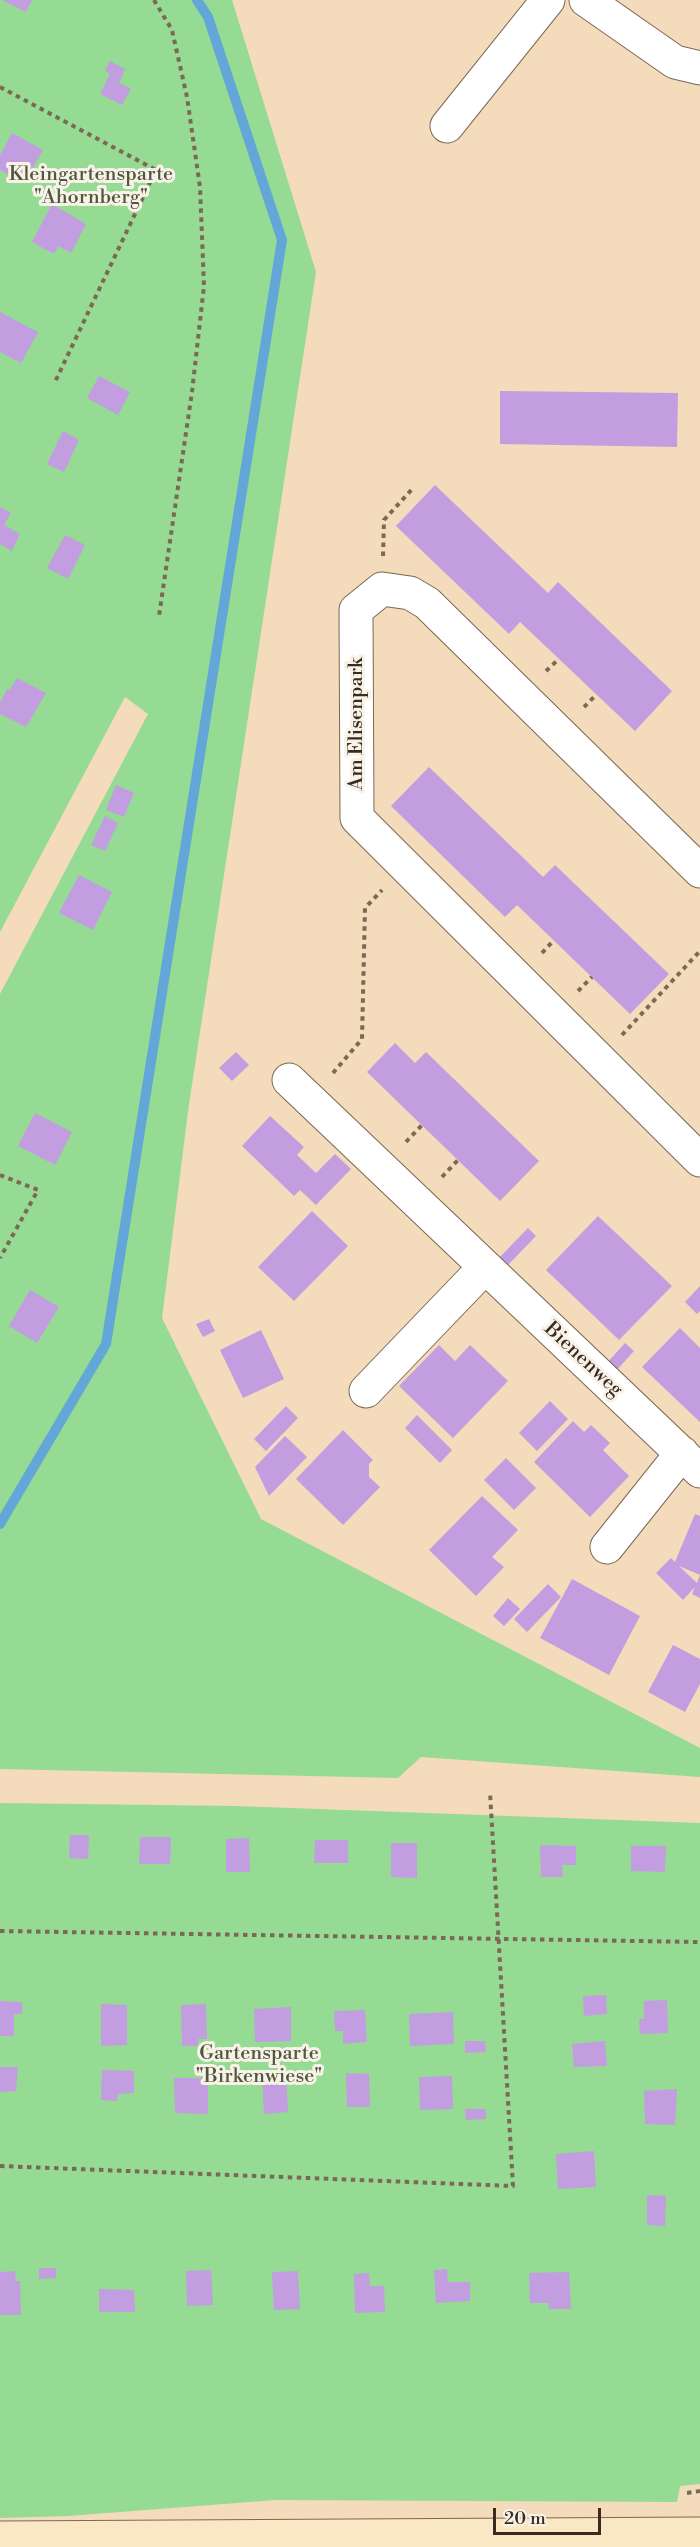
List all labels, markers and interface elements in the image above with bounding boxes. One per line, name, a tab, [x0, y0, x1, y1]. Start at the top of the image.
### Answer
park label: Kleingartensparte "Ahornberg"	[9, 163, 173, 210]
street label: Am Elisenpark	[345, 658, 369, 790]
street label: Bienenweg	[539, 1318, 627, 1402]
park label: Gartensparte "Birkenwiese"	[196, 2042, 322, 2089]
scale bar	[496, 2496, 604, 2534]
text: 20 m	[504, 2507, 546, 2530]

